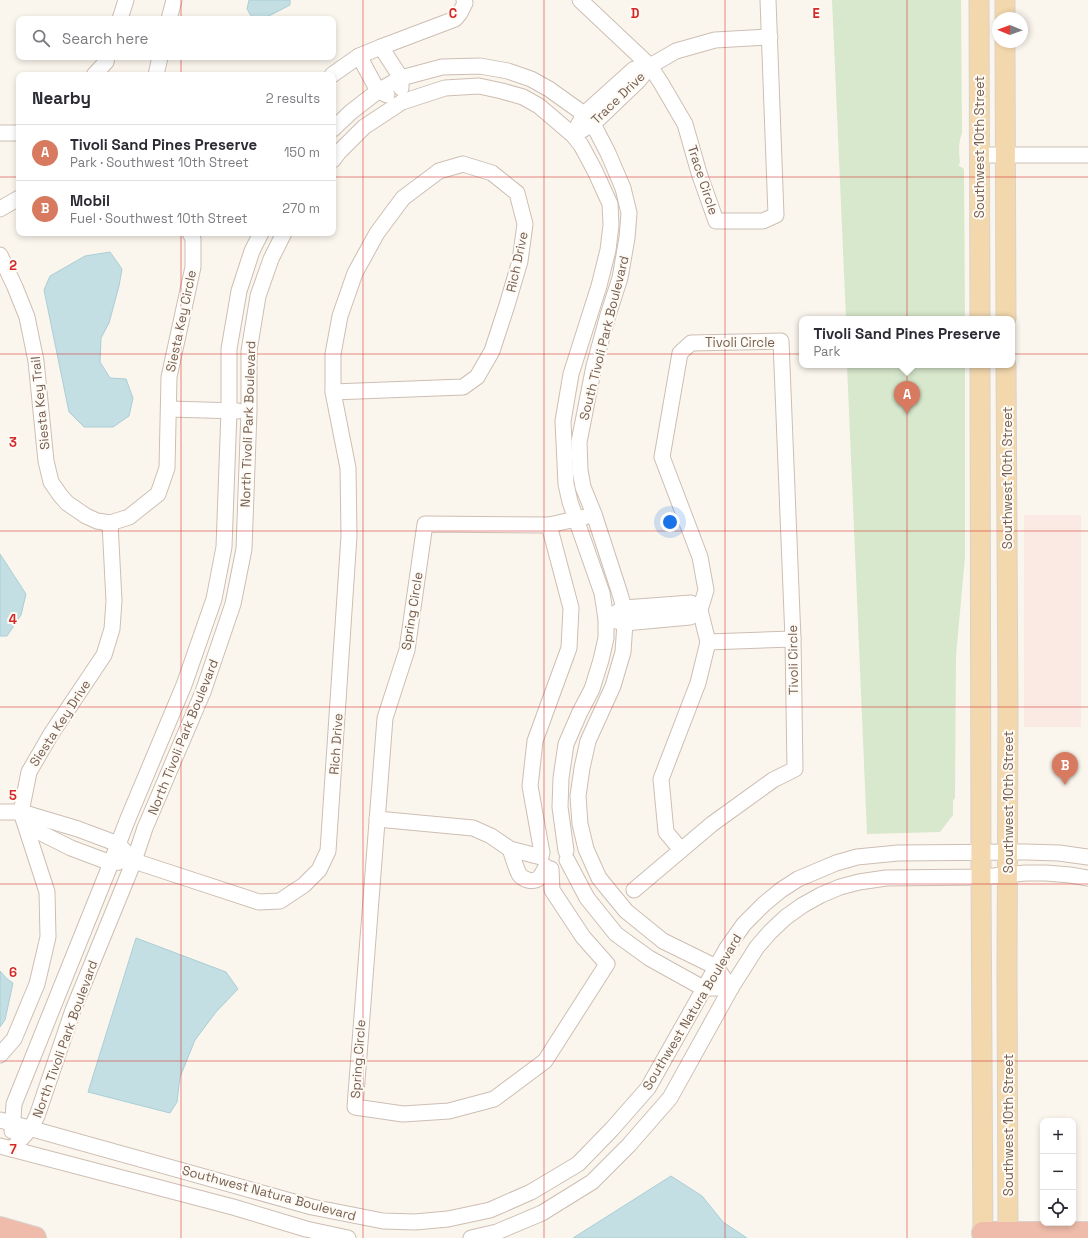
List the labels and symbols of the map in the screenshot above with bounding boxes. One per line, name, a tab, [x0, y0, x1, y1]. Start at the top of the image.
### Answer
text: C	[449, 5, 457, 22]
text: D	[631, 5, 640, 22]
text: E	[812, 5, 820, 22]
north arrow	[992, 12, 1028, 48]
street label: Trace Drive	[587, 68, 649, 128]
street label: Southwest 10th Street	[971, 76, 988, 218]
street label: Trace Circle	[684, 143, 722, 217]
street label: Rich Drive	[502, 230, 532, 294]
street label: South Tivoli Park Boulevard	[575, 254, 633, 422]
text: 2	[9, 257, 17, 274]
street label: Siesta Key Circle	[162, 268, 200, 374]
street label: Tivoli Circle	[705, 334, 775, 351]
street label: North Tivoli Park Boulevard	[237, 340, 259, 508]
street label: Siesta Key Trail	[27, 355, 53, 451]
pin: A	[894, 381, 920, 414]
street label: Southwest 10th Street	[999, 407, 1016, 549]
text: 3	[9, 434, 17, 451]
your location	[660, 512, 680, 532]
street label: Spring Circle	[397, 571, 427, 651]
text: 4	[9, 611, 17, 628]
street label: Tivoli Circle	[784, 625, 802, 695]
street label: North Tivoli Park Boulevard	[144, 657, 222, 817]
street label: Siesta Key Drive	[26, 676, 94, 770]
street label: Rich Drive	[325, 713, 347, 775]
street label: Southwest 10th Street	[1000, 731, 1017, 873]
pin: B	[1052, 752, 1078, 785]
text: 5	[9, 787, 17, 804]
street label: Southwest Natura Boulevard	[638, 931, 746, 1093]
street label: North Tivoli Park Boulevard	[29, 958, 101, 1120]
text: 6	[9, 964, 17, 981]
street label: Spring Circle	[347, 1019, 369, 1099]
street label: Southwest 10th Street	[1000, 1054, 1017, 1196]
text: 7	[9, 1141, 17, 1158]
street label: Southwest Natura Boulevard	[180, 1162, 358, 1224]

